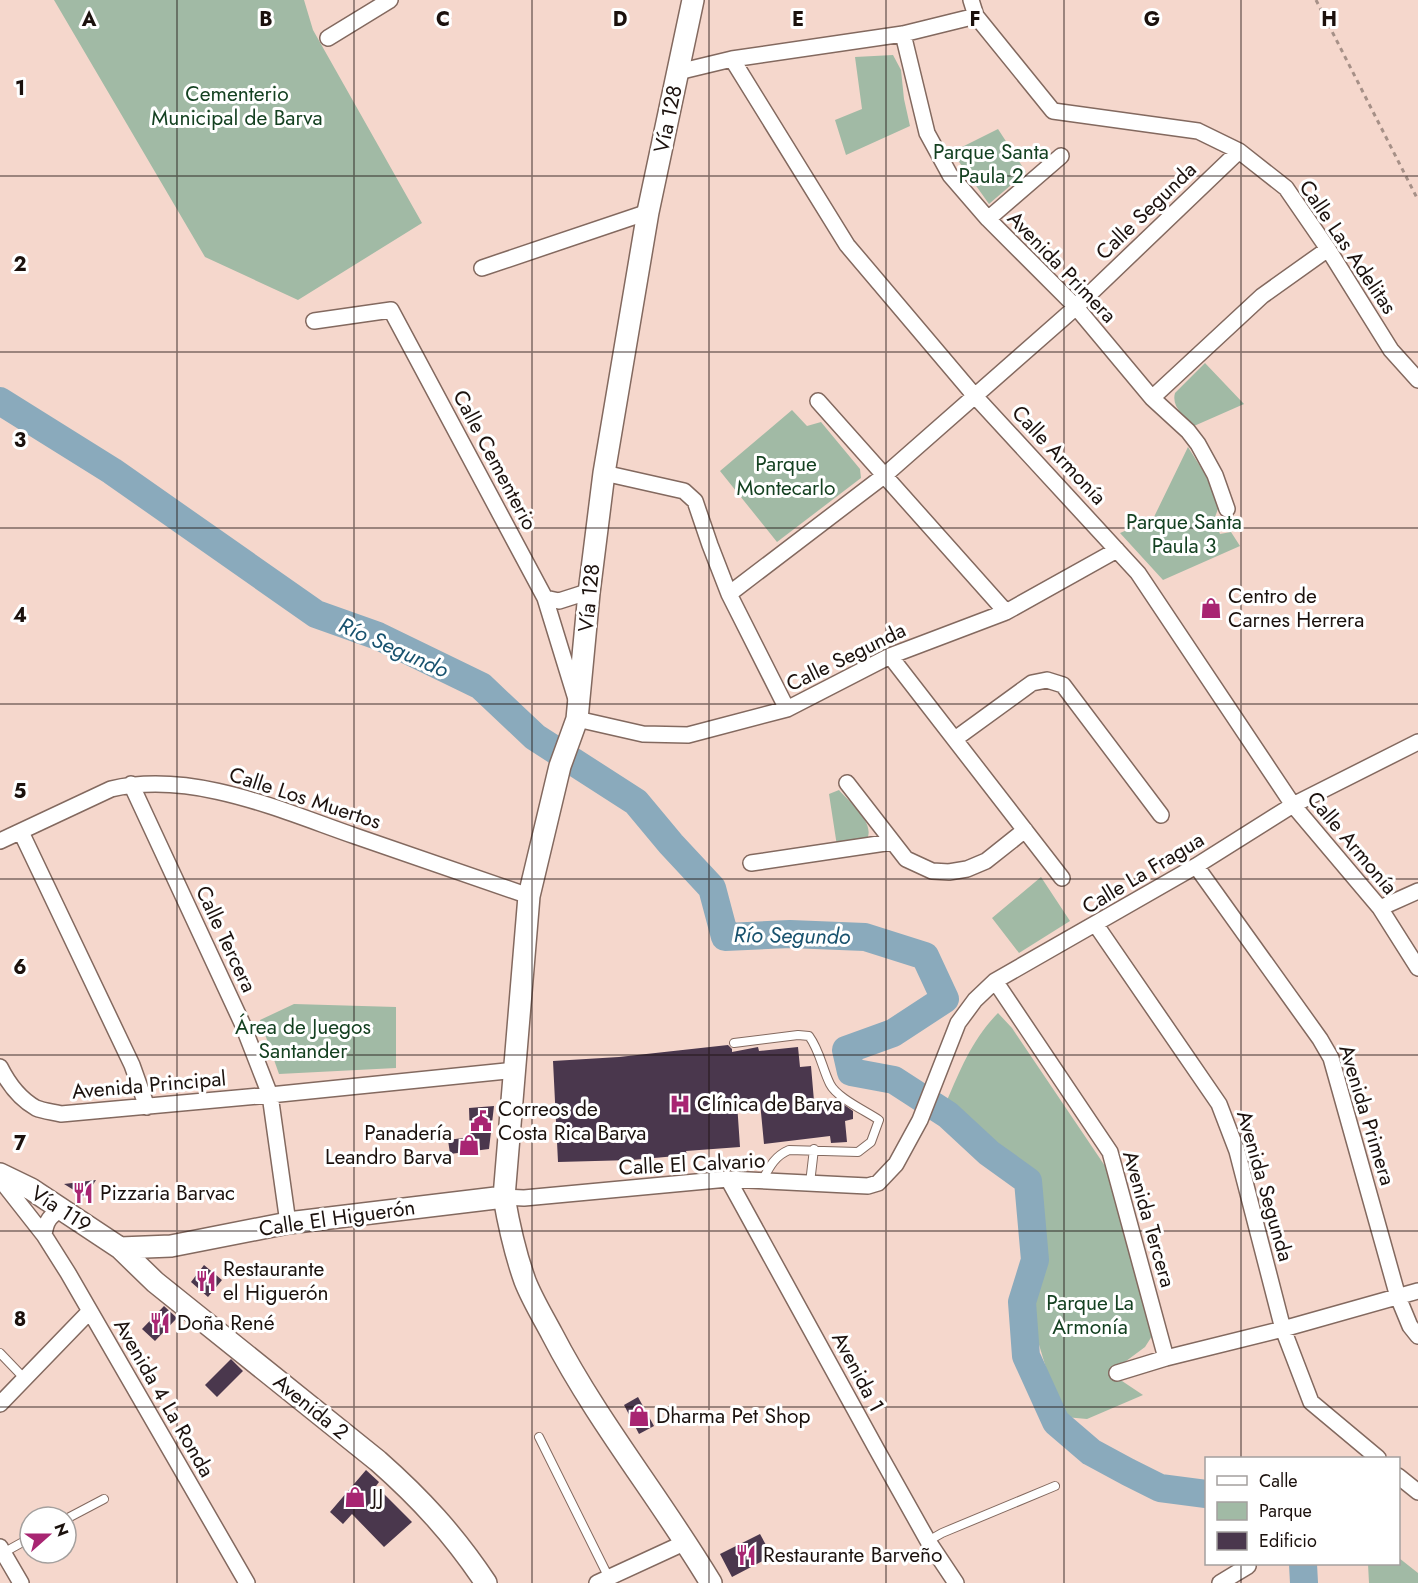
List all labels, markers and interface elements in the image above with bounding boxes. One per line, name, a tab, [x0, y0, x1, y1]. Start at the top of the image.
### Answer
text: A	[81, 5, 97, 34]
text: B	[259, 5, 273, 34]
text: C	[436, 5, 450, 34]
text: D	[613, 5, 627, 34]
text: E	[792, 5, 804, 34]
text: F	[969, 5, 981, 34]
text: G	[1144, 5, 1160, 34]
text: H	[1321, 5, 1337, 34]
text: 1	[15, 74, 25, 103]
park label: Cementerio Municipal de Barva	[151, 79, 323, 133]
street label: Vía 128	[646, 82, 690, 156]
park label: Parque Santa Paula 2	[933, 137, 1049, 191]
street label: Calle Segunda	[1089, 155, 1203, 267]
street label: Calle Las Adelitas	[1292, 174, 1404, 320]
street label: Avenida Primera	[1001, 204, 1123, 330]
text: 2	[13, 250, 27, 279]
street label: Calle Cementerio	[445, 385, 545, 535]
street label: Calle Armonía	[1005, 398, 1113, 512]
text: 3	[14, 426, 26, 455]
park label: Parque Montecarlo	[737, 449, 836, 503]
park label: Parque Santa Paula 3	[1126, 507, 1242, 561]
street label: Vía 128	[570, 562, 608, 634]
place label: Centro de Carnes Herrera	[1228, 581, 1364, 635]
shop icon: Centro de Carnes Herrera	[1199, 596, 1223, 620]
text: 4	[13, 601, 27, 630]
water label: Río Segundo	[334, 609, 454, 686]
street label: Calle Segunda	[781, 615, 911, 699]
street label: Calle Los Muertos	[225, 759, 385, 837]
text: 5	[14, 777, 27, 806]
street label: Calle Armonía	[1300, 785, 1404, 901]
street label: Calle La Fragua	[1076, 825, 1210, 921]
street label: Calle Tercera	[188, 881, 264, 997]
water label: Río Segundo	[733, 918, 851, 952]
text: 6	[13, 953, 27, 982]
park label: Área de Juegos Santander	[235, 1012, 371, 1066]
street label: Avenida Primera	[1331, 1041, 1403, 1189]
street label: Avenida Principal	[71, 1063, 227, 1107]
place label: Clínica de Barva	[697, 1089, 843, 1119]
hospital icon: Clínica de Barva	[668, 1092, 692, 1116]
place label: Correos de Costa Rica Barva	[498, 1094, 646, 1148]
street label: Avenida Segunda	[1229, 1107, 1301, 1265]
public building icon: Correos de Costa Rica Barva	[469, 1109, 493, 1133]
place label: Panadería Leandro Barva	[325, 1118, 452, 1172]
text: 7	[14, 1129, 27, 1158]
shop icon: Panadería Leandro Barva	[457, 1133, 481, 1157]
street label: Calle El Calvario	[618, 1145, 766, 1183]
street label: Avenida Tercera	[1115, 1147, 1183, 1291]
street label: Vía 119	[25, 1178, 97, 1240]
place label: Pizzaria Barvac	[100, 1178, 235, 1208]
restaurant icon: Pizzaria Barvac	[71, 1181, 95, 1205]
street label: Calle El Higuerón	[257, 1192, 417, 1244]
place label: Restaurante el Higuerón	[223, 1254, 329, 1308]
restaurant icon: Restaurante el Higuerón	[194, 1269, 218, 1293]
park label: Parque La Armonía	[1046, 1288, 1134, 1342]
text: 8	[14, 1305, 26, 1334]
place label: Doña René	[177, 1308, 275, 1338]
restaurant icon: Doña René	[148, 1311, 172, 1335]
street label: Avenida 4 La Ronda	[106, 1313, 222, 1483]
street label: Avenida 1	[824, 1327, 892, 1417]
street label: Avenida 2	[267, 1367, 355, 1447]
place label: Dharma Pet Shop	[656, 1401, 810, 1431]
shop icon: Dharma Pet Shop	[627, 1404, 651, 1428]
legend	[1205, 1457, 1400, 1565]
text: Calle	[1259, 1468, 1298, 1494]
place label: JJ	[369, 1482, 383, 1512]
shop icon: JJ	[343, 1485, 367, 1509]
text: Parque	[1259, 1498, 1312, 1524]
north arrow	[18, 1505, 78, 1565]
text: N	[49, 1520, 75, 1540]
text: Edificio	[1259, 1528, 1317, 1554]
place label: Restaurante Barveño	[763, 1540, 943, 1570]
restaurant icon: Restaurante Barveño	[734, 1543, 758, 1567]

